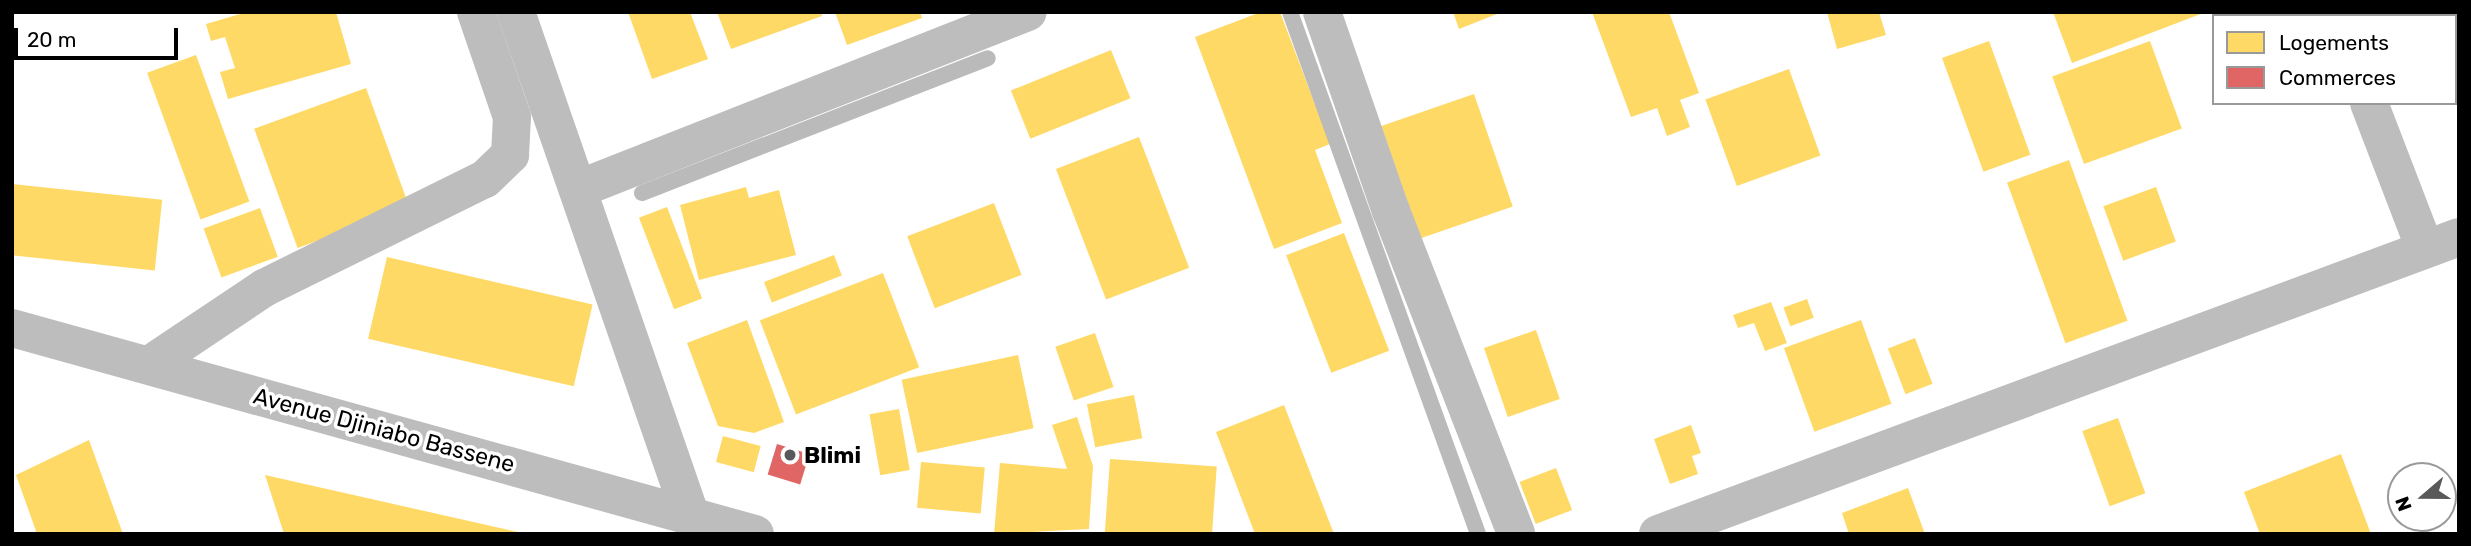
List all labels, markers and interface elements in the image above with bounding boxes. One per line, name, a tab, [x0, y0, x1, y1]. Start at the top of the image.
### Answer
scale bar	[18, 14, 182, 58]
legend	[2212, 14, 2457, 105]
text: 20 m	[27, 27, 76, 52]
text: Logements	[2279, 30, 2389, 55]
text: Commerces	[2279, 65, 2396, 90]
street label: Avenue Djiniabo Bassene	[250, 382, 518, 478]
place label: Blimi	[804, 441, 861, 469]
marker: Blimi	[782, 447, 798, 463]
north arrow	[2387, 462, 2457, 532]
text: N	[2391, 493, 2417, 514]

